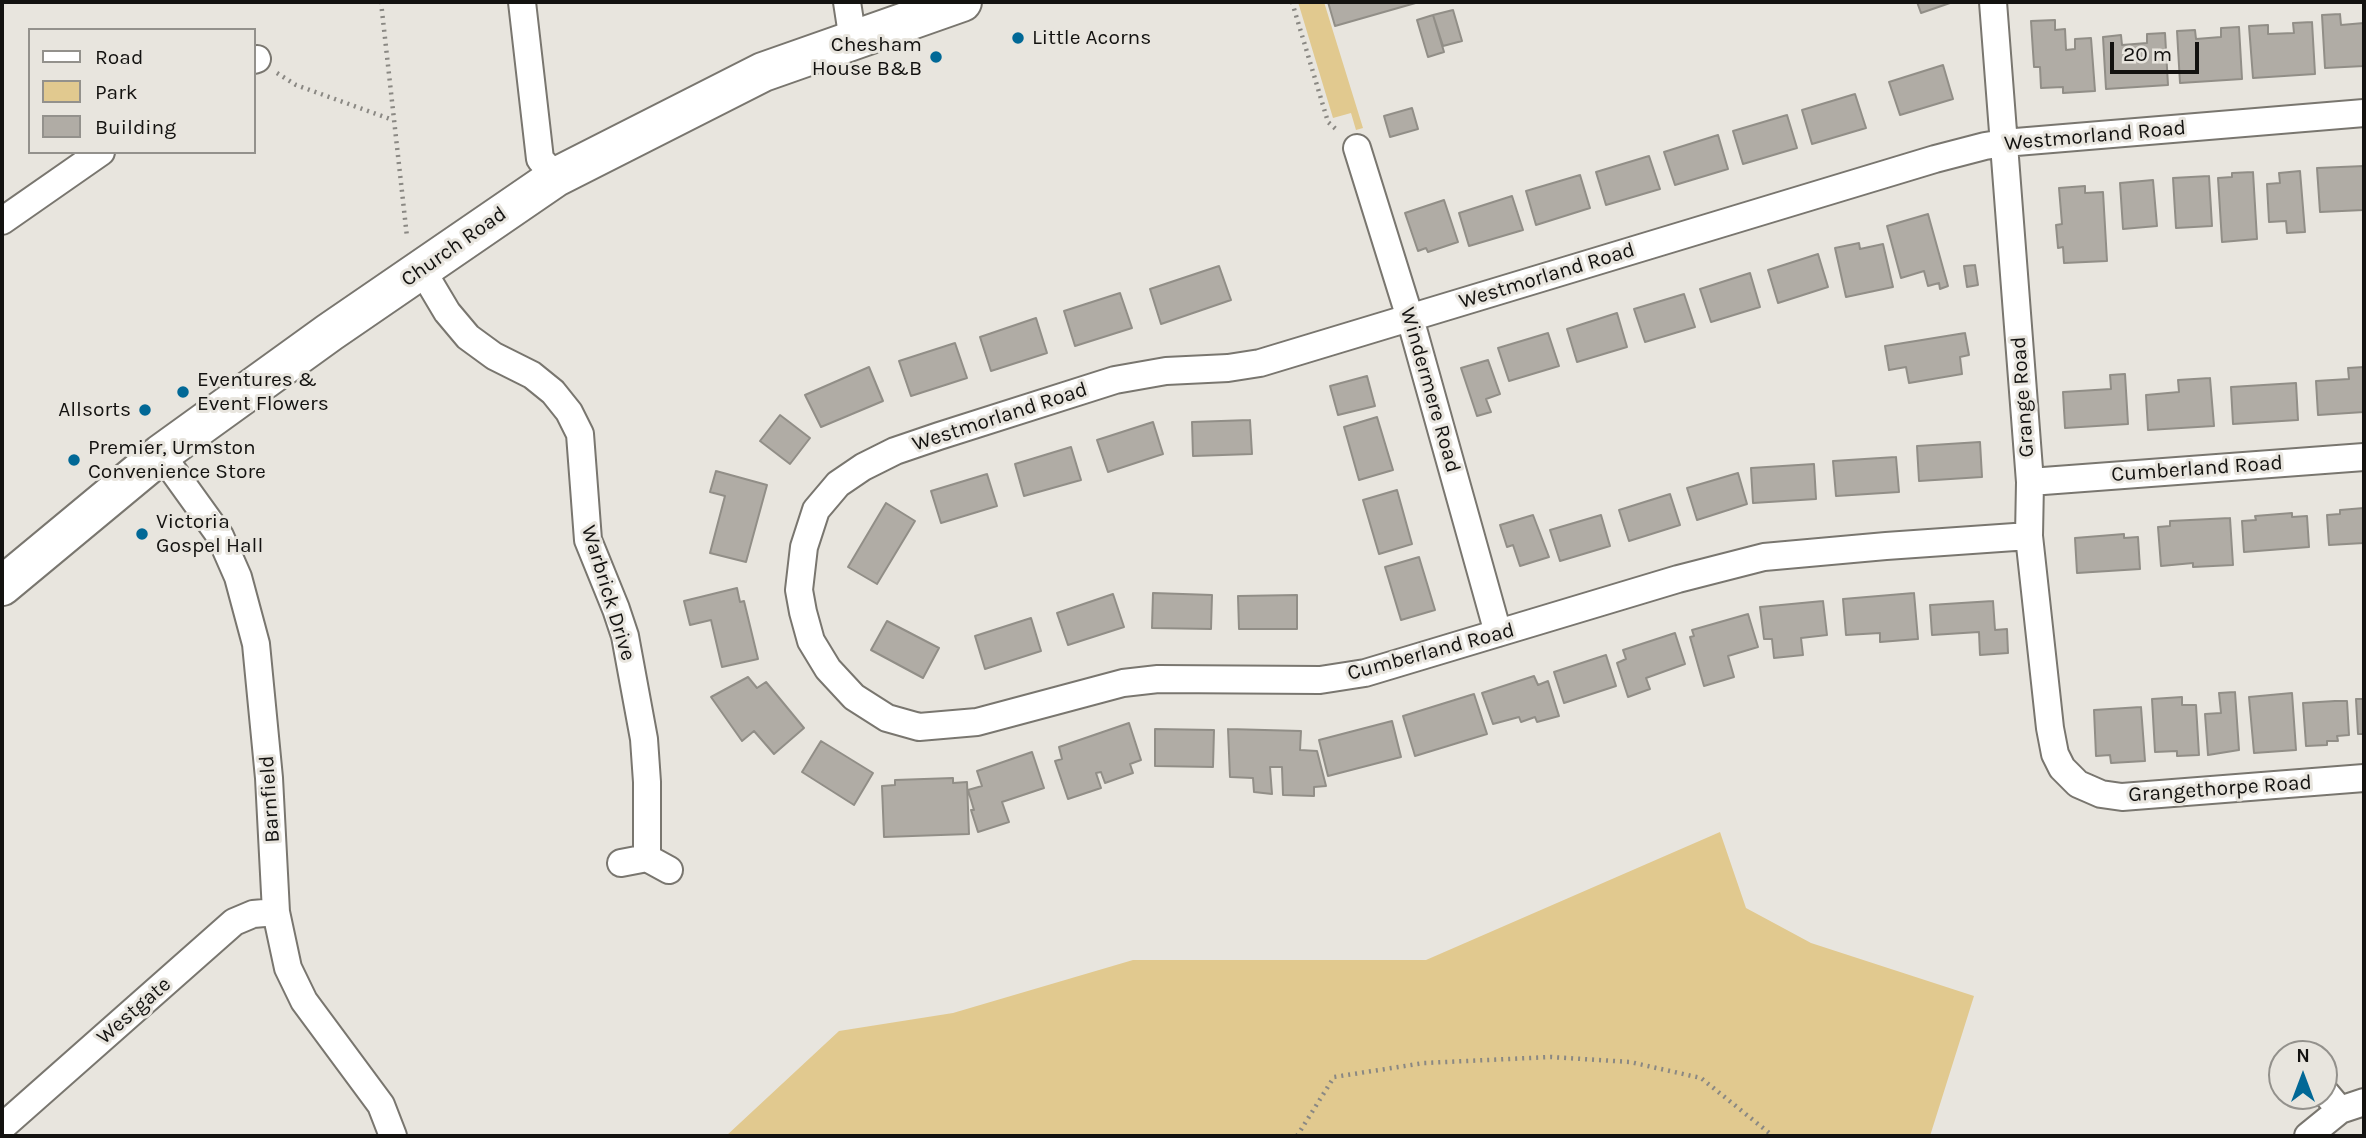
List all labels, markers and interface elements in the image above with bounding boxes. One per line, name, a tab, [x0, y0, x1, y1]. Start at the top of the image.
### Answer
place label: Little Acorns	[1032, 25, 1151, 51]
legend	[28, 28, 256, 154]
scale bar	[2114, 28, 2203, 72]
marker: Little Acorns	[1010, 30, 1026, 46]
place label: Chesham House B&B	[812, 32, 922, 82]
text: 20 m	[2123, 42, 2172, 66]
text: Road	[95, 45, 143, 69]
marker: Chesham House B&B	[928, 49, 944, 65]
text: Park	[95, 80, 138, 104]
text: Building	[95, 115, 176, 139]
street label: Westmorland Road	[2003, 115, 2187, 157]
street label: Church Road	[397, 201, 511, 293]
street label: Westmorland Road	[1456, 237, 1638, 315]
street label: Windermere Road	[1394, 305, 1466, 475]
street label: Grange Road	[2006, 336, 2040, 458]
place label: Eventures & Event Flowers	[197, 367, 329, 417]
street label: Westmorland Road	[909, 377, 1091, 457]
marker: Eventures & Event Flowers	[175, 384, 191, 400]
place label: Allsorts	[58, 397, 131, 423]
marker: Allsorts	[137, 402, 153, 418]
place label: Premier, Urmston Convenience Store	[88, 435, 266, 485]
street label: Cumberland Road	[2110, 450, 2284, 488]
marker: Premier, Urmston Convenience Store	[66, 452, 82, 468]
place label: Victoria Gospel Hall	[156, 509, 263, 559]
street label: Warbrick Drive	[575, 522, 641, 664]
marker: Victoria Gospel Hall	[134, 526, 150, 542]
street label: Cumberland Road	[1345, 618, 1517, 686]
street label: Barnfield	[254, 755, 286, 843]
street label: Grangethorpe Road	[2127, 770, 2313, 808]
street label: Westgate	[92, 972, 176, 1050]
north arrow	[2268, 1040, 2338, 1110]
text: N	[2296, 1045, 2310, 1067]

